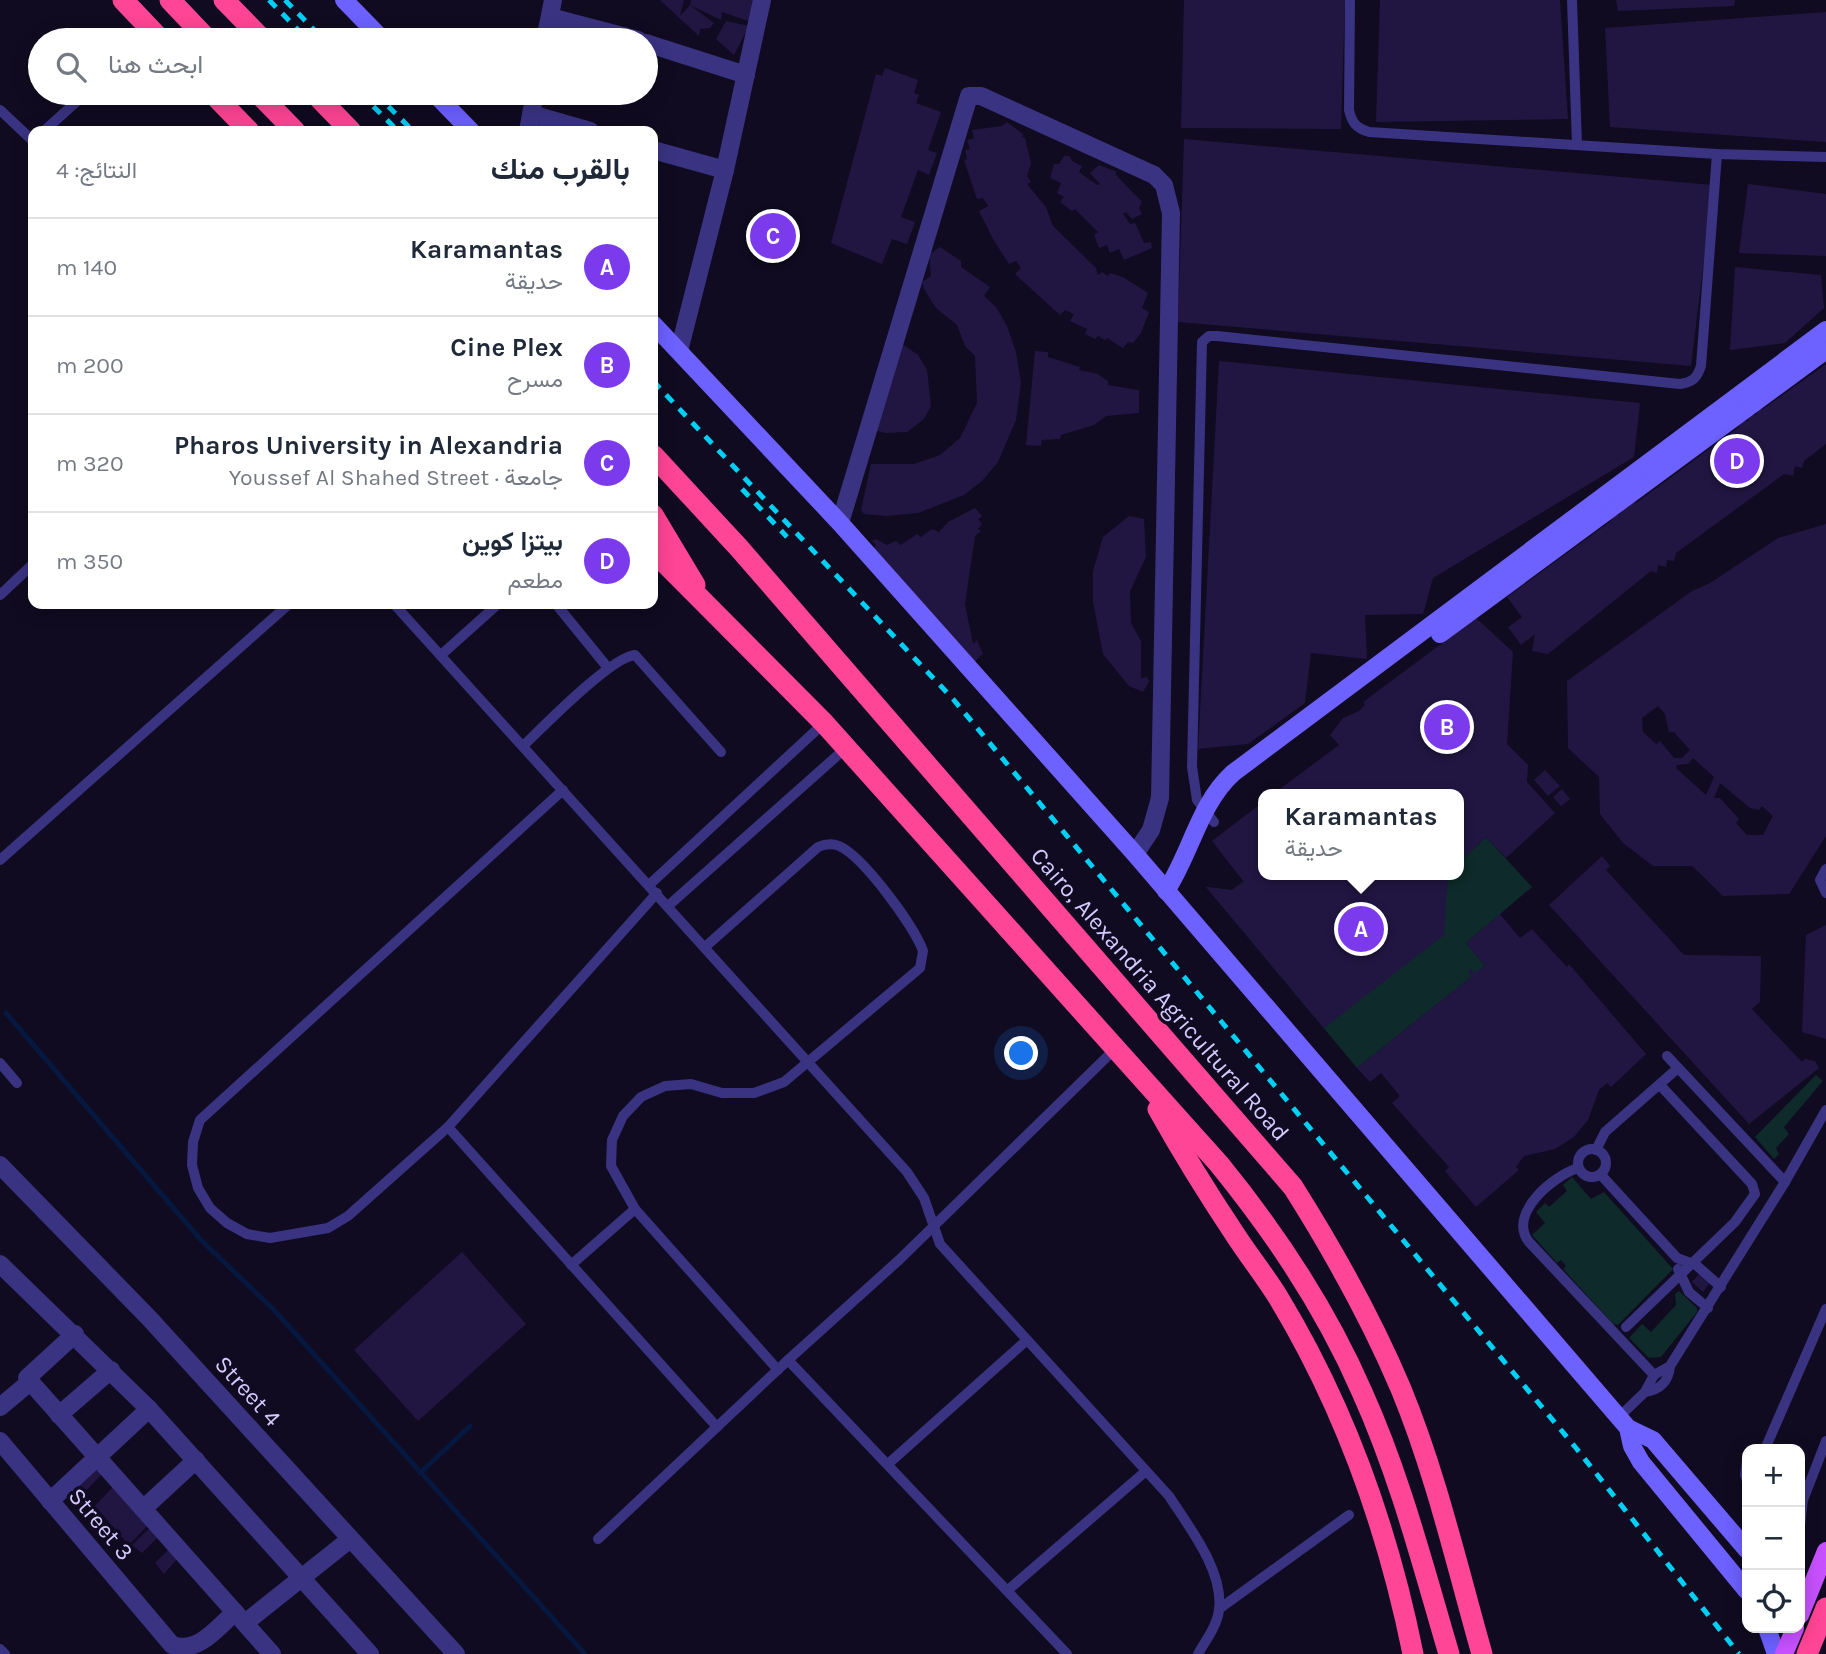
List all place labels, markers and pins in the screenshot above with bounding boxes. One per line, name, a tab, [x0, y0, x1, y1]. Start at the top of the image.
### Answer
pin: C	[750, 210, 796, 262]
pin: D	[1714, 435, 1760, 487]
pin: B	[1424, 701, 1470, 753]
pin: A	[1338, 903, 1384, 955]

